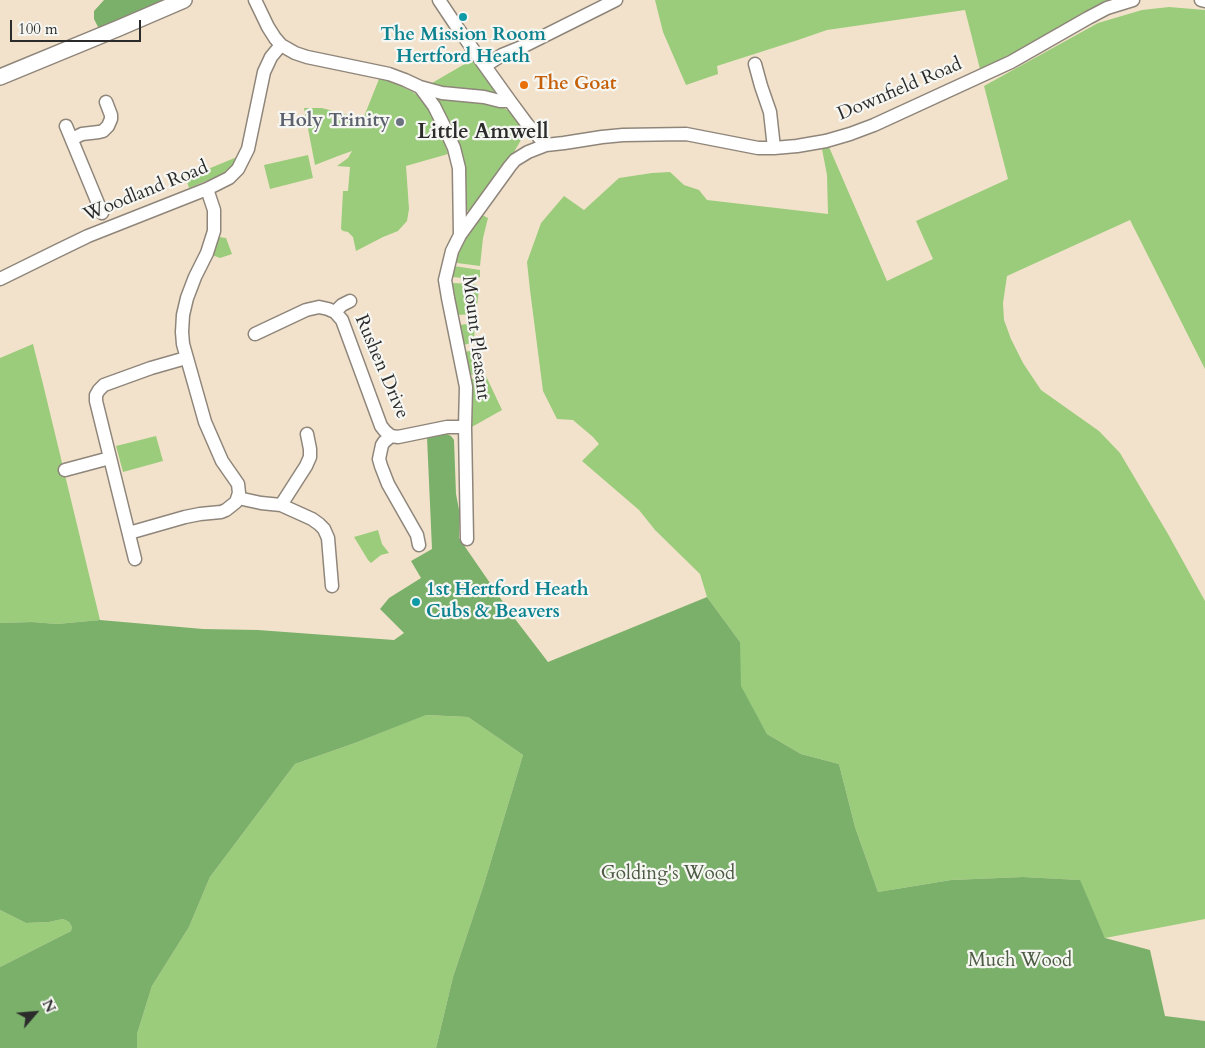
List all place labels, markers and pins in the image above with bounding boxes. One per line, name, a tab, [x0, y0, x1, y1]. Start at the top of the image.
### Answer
marker: The Mission Room Hertford Heath	[457, 11, 469, 23]
place label: The Mission Room Hertford Heath	[380, 25, 546, 69]
place label: The Goat	[534, 74, 616, 96]
marker: The Goat	[518, 79, 530, 91]
place label: Holy Trinity	[279, 111, 390, 133]
marker: Holy Trinity	[394, 116, 406, 128]
place label: 1st Hertford Heath Cubs & Beavers	[426, 580, 589, 624]
marker: 1st Hertford Heath Cubs & Beavers	[410, 596, 422, 608]

